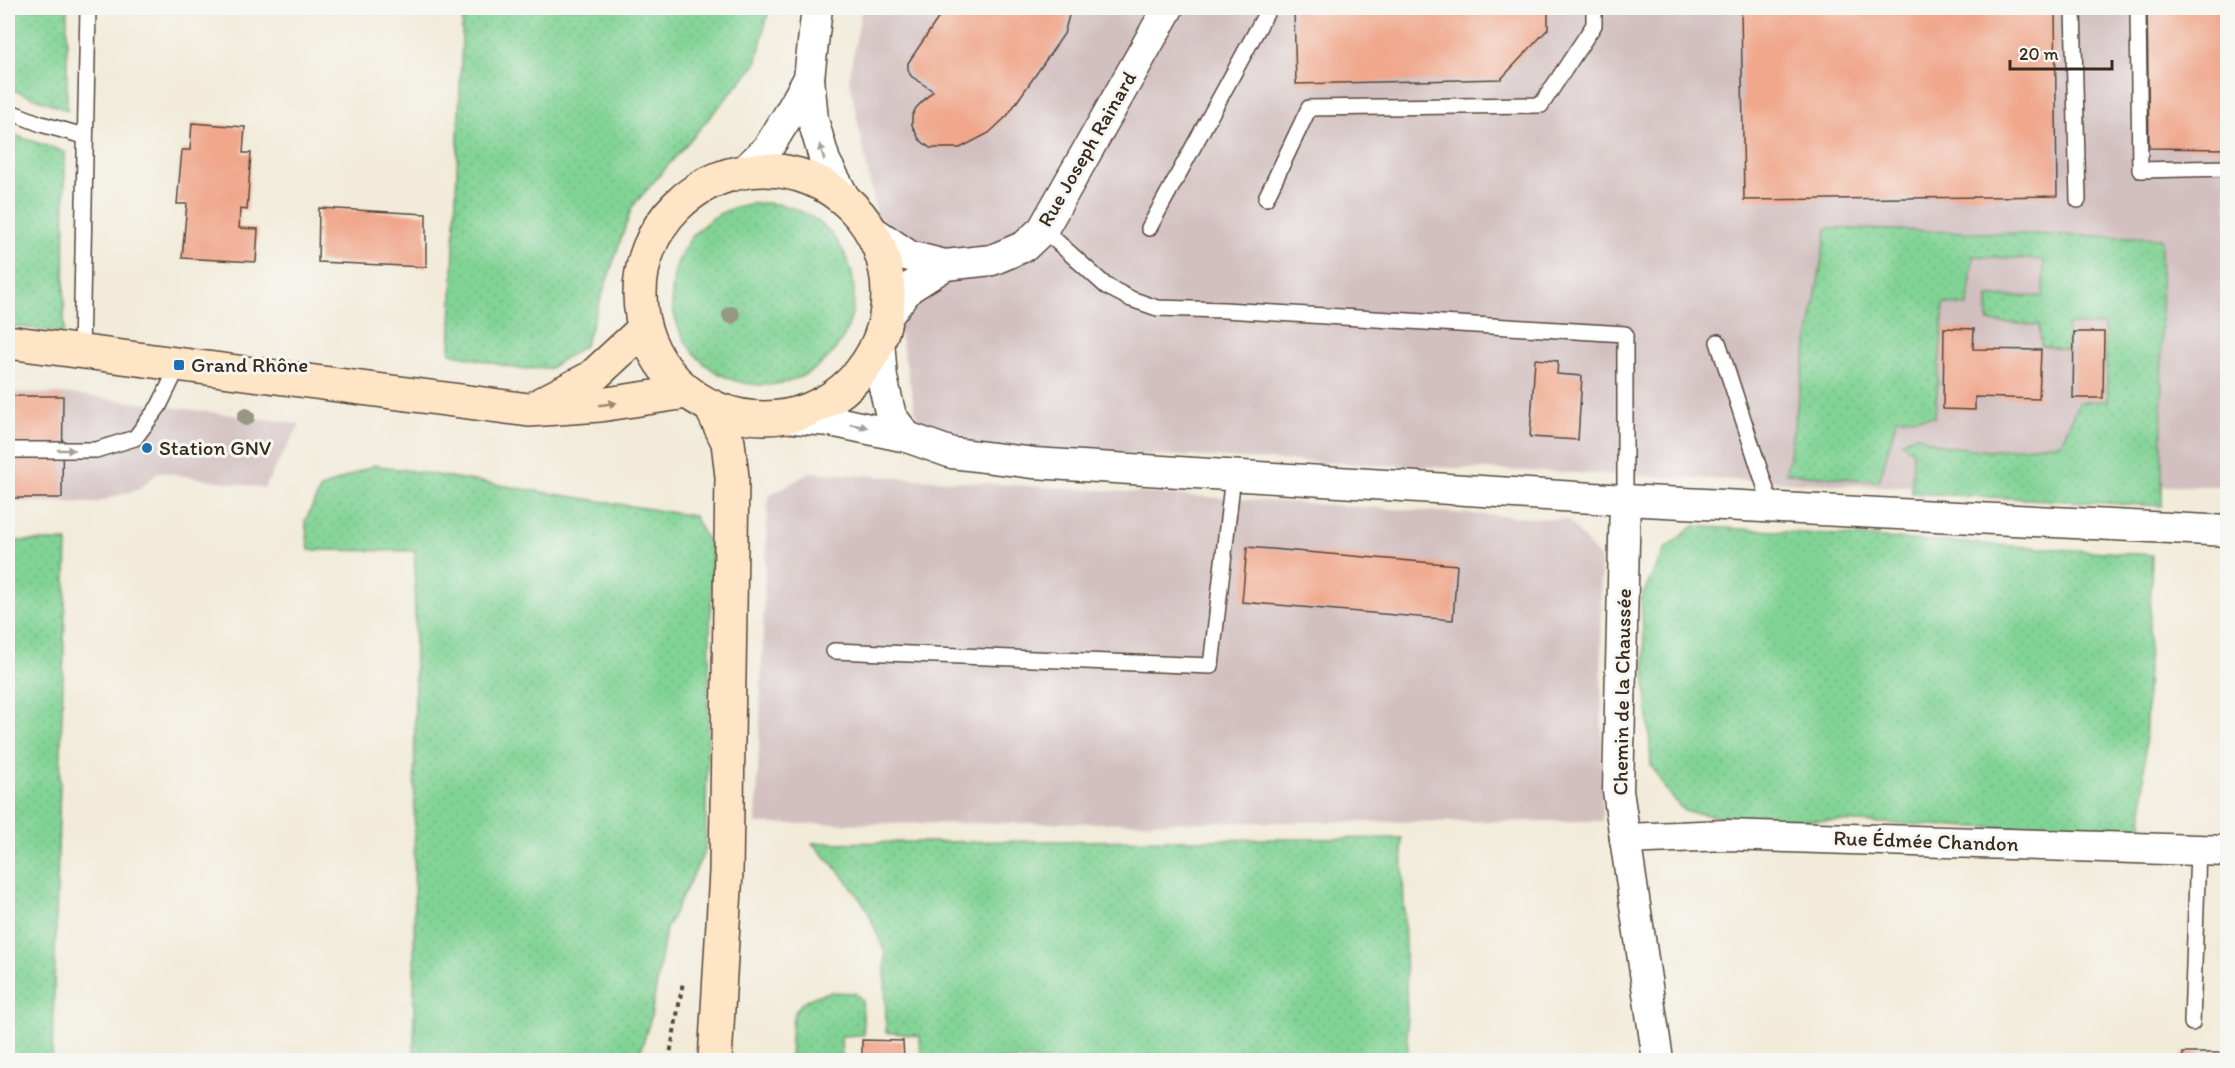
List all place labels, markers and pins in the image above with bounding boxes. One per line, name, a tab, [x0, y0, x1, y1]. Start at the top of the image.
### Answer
place label: Grand Rhône	[191, 352, 308, 377]
marker: Grand Rhône	[172, 358, 186, 372]
place label: Station GNV	[159, 435, 272, 460]
marker: Station GNV	[140, 441, 154, 455]

